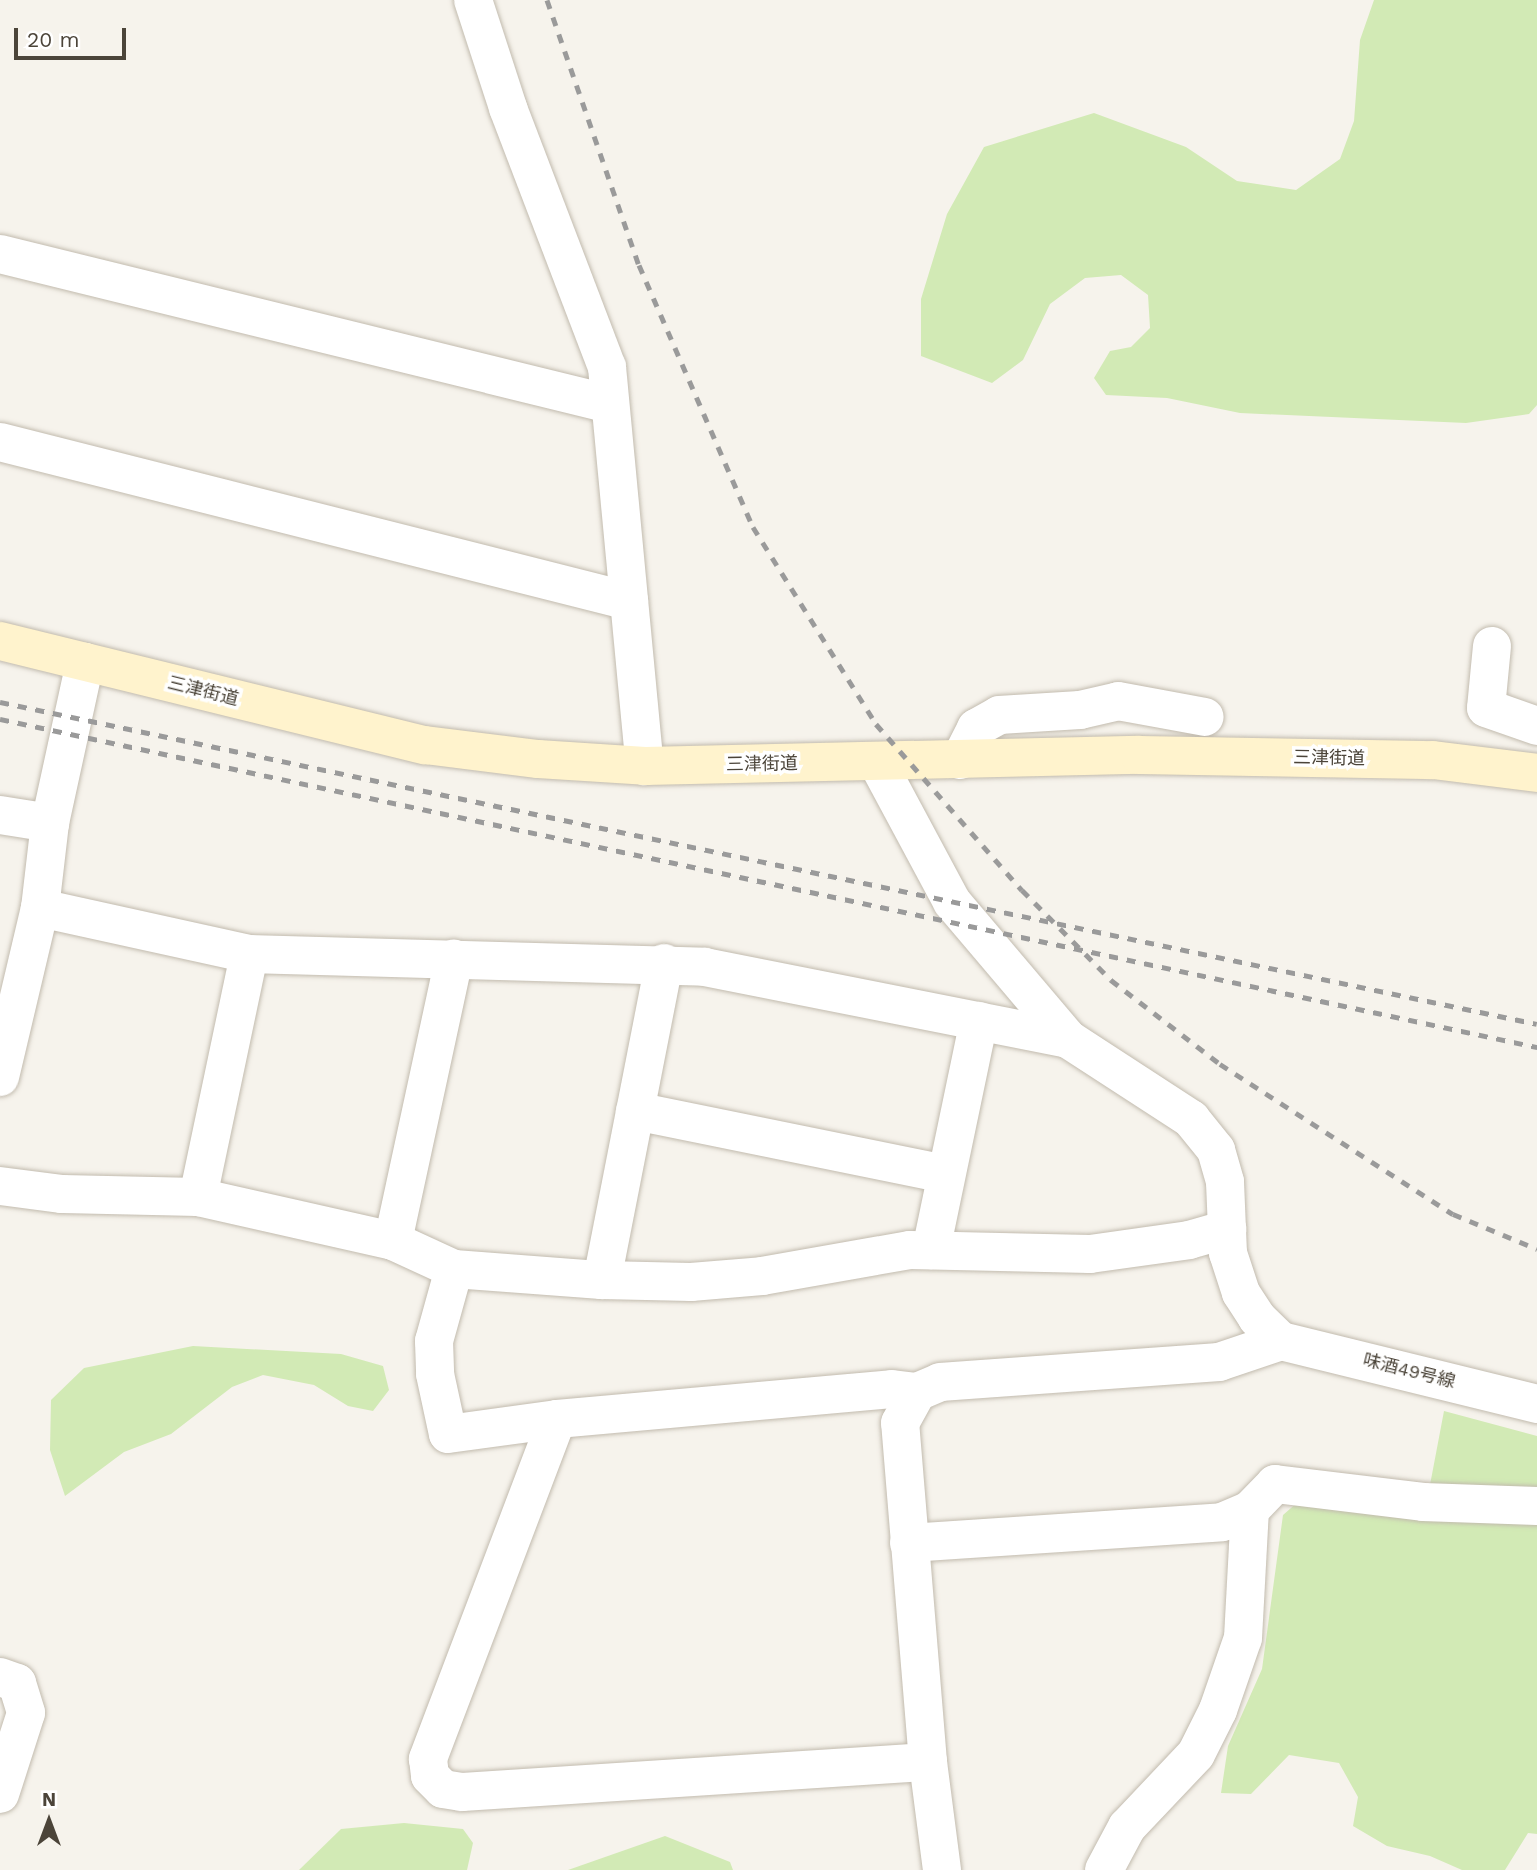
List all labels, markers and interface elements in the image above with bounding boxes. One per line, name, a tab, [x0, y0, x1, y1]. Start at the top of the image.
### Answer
scale bar	[18, 14, 130, 58]
text: 20 m	[27, 27, 79, 52]
street label: 三津街道	[165, 672, 241, 710]
street label: 三津街道	[1293, 747, 1365, 769]
street label: 三津街道	[726, 753, 798, 775]
street label: 味酒49号線	[1361, 1349, 1457, 1393]
north arrow	[14, 1786, 84, 1856]
text: N	[42, 1788, 56, 1811]

